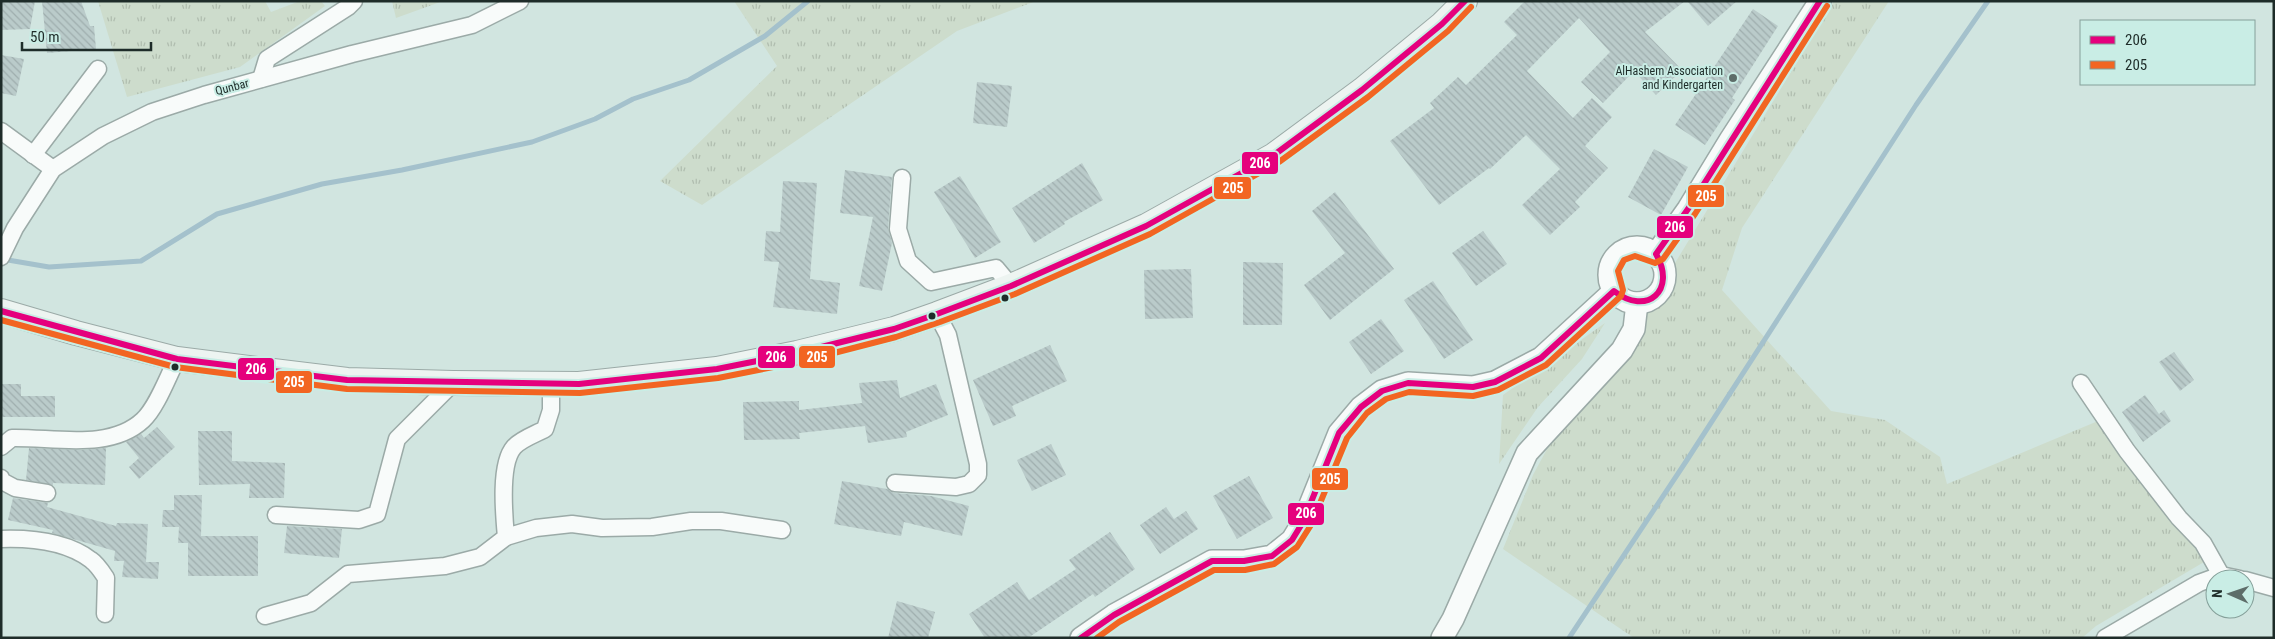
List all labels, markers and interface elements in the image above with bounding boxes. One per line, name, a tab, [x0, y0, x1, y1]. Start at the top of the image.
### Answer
scale bar	[22, 20, 151, 52]
legend	[2080, 20, 2255, 85]
text: 50 m	[30, 28, 60, 46]
text: 206	[2125, 31, 2147, 49]
text: 205	[2125, 56, 2147, 74]
place label: AlHashem Association and Kindergarten	[1615, 64, 1723, 92]
marker: AlHashem Association and Kindergarten	[1727, 72, 1739, 84]
street label: Qunbar	[214, 76, 251, 98]
line badge: 206	[1241, 151, 1279, 175]
text: 206	[1249, 155, 1271, 171]
line badge: 205	[1213, 176, 1252, 200]
text: 205	[1222, 180, 1244, 196]
line badge: 205	[1687, 184, 1725, 208]
text: 205	[1695, 188, 1717, 204]
line badge: 206	[1656, 215, 1694, 239]
text: 206	[1664, 219, 1686, 235]
unlabelled marker	[1000, 293, 1010, 303]
unlabelled marker	[927, 311, 937, 321]
line badge: 206	[757, 345, 796, 369]
line badge: 205	[798, 345, 836, 369]
text: 206	[765, 349, 787, 365]
text: 205	[806, 349, 828, 365]
line badge: 206	[237, 357, 275, 381]
text: 206	[245, 361, 267, 377]
unlabelled marker	[170, 362, 180, 372]
line badge: 205	[275, 370, 313, 394]
text: 205	[283, 374, 305, 390]
line badge: 205	[1311, 467, 1349, 491]
text: 205	[1319, 471, 1341, 487]
line badge: 206	[1287, 502, 1325, 526]
text: 206	[1295, 505, 1317, 521]
north arrow	[2205, 569, 2255, 619]
text: N	[2209, 589, 2225, 598]

